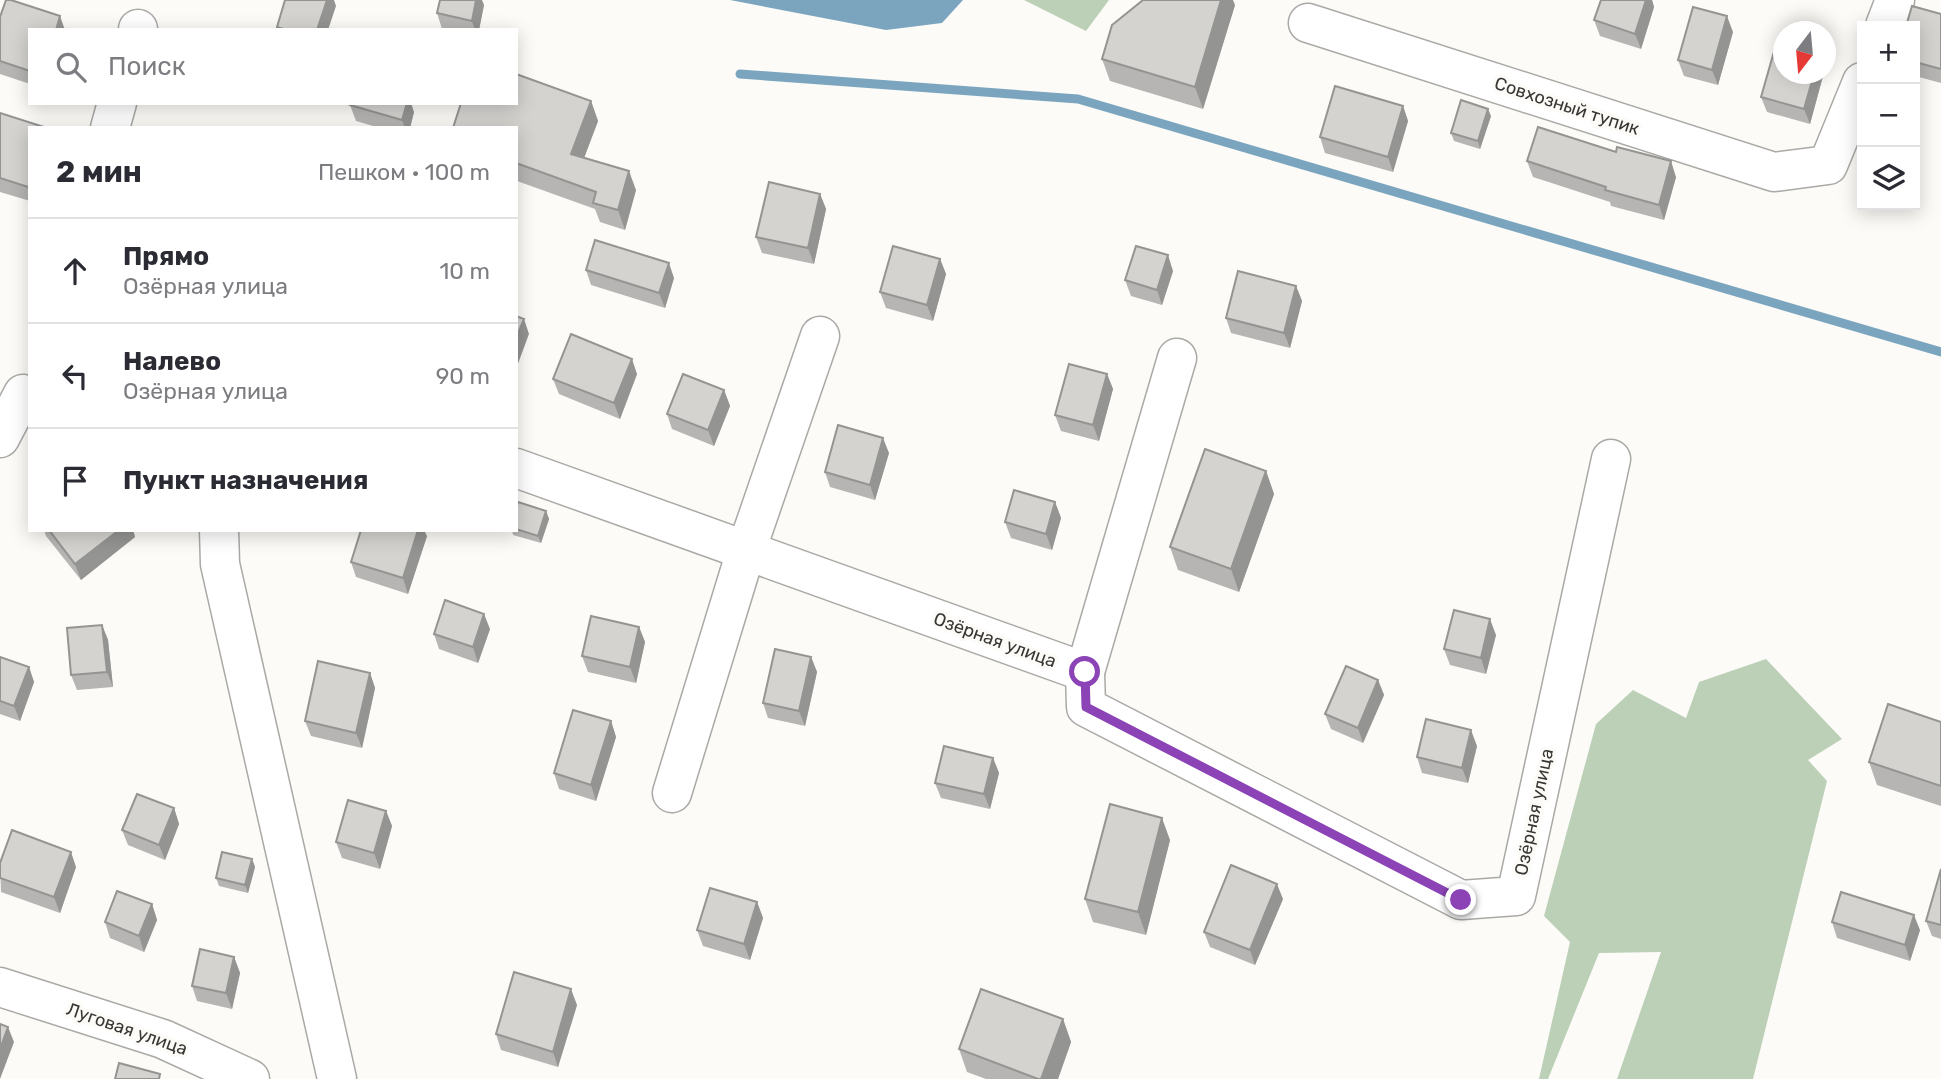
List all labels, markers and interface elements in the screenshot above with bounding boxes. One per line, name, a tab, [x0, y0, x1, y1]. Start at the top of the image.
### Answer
north arrow	[1773, 21, 1836, 84]
map controls	[1857, 21, 1920, 210]
button: +	[1857, 21, 1920, 84]
search box	[28, 28, 518, 105]
icon: search	[52, 48, 90, 86]
text: Поиск	[108, 51, 186, 82]
street label: Совхозный тупик	[1492, 72, 1643, 140]
button: −	[1857, 84, 1920, 147]
button: layers	[1857, 147, 1920, 210]
text: 2 мин	[56, 154, 142, 190]
text: Пешком · 100 m	[318, 158, 490, 186]
text: Прямо	[123, 241, 209, 272]
icon: ahead	[56, 252, 94, 290]
text: 10 m	[439, 257, 490, 285]
text: Озёрная улица	[123, 272, 288, 300]
text: Налево	[123, 346, 221, 377]
icon: left	[56, 357, 94, 395]
text: 90 m	[436, 362, 490, 390]
text: Озёрная улица	[123, 377, 288, 405]
icon: arrive	[56, 462, 94, 500]
text: Пункт назначения	[123, 465, 368, 496]
street label: Озёрная улица	[931, 608, 1059, 672]
route start	[1069, 656, 1100, 687]
street label: Озёрная улица	[1510, 747, 1558, 877]
route end	[1445, 884, 1476, 915]
street label: Луговая улица	[64, 998, 190, 1060]

